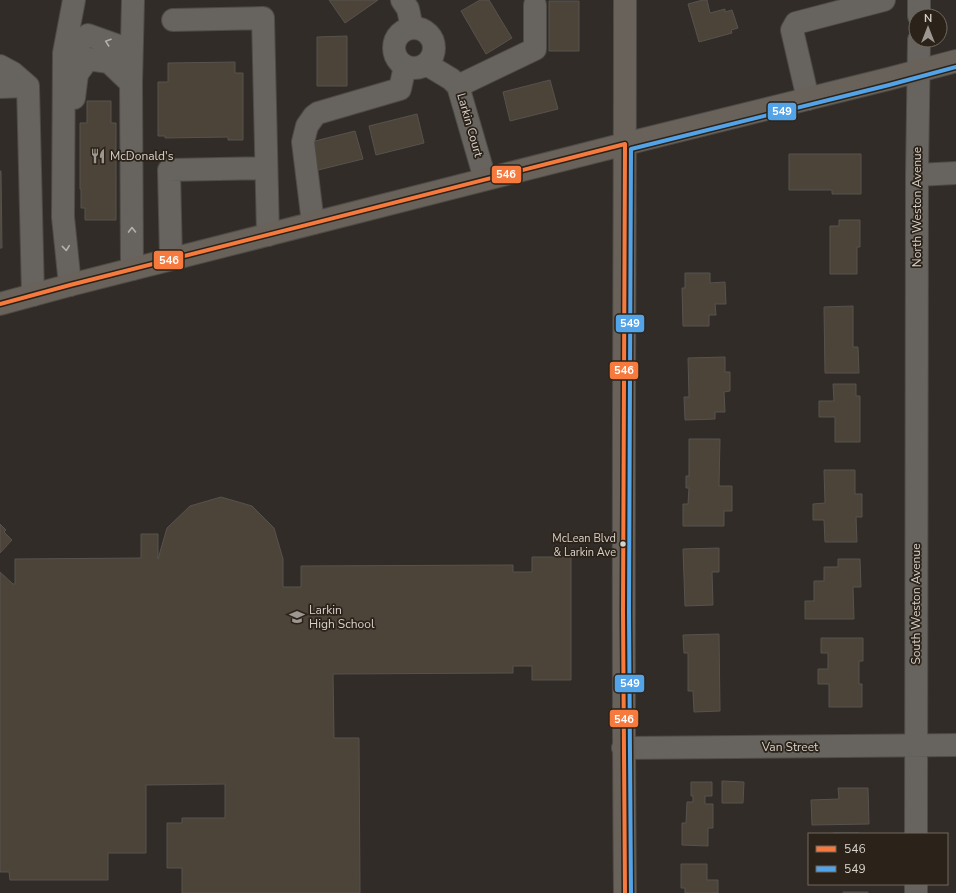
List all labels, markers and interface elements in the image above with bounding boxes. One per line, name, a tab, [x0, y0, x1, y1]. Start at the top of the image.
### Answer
north arrow	[908, 8, 948, 48]
text: N	[924, 11, 932, 26]
one-way arrow	[105, 38, 112, 47]
street label: Larkin Court	[453, 91, 487, 160]
line badge: 549	[767, 102, 797, 121]
text: 549	[772, 104, 792, 119]
restaurant icon: McDonald's	[89, 147, 107, 165]
street label: North Weston Avenue	[909, 147, 925, 267]
place label: McDonald's	[110, 148, 174, 164]
line badge: 546	[491, 165, 522, 184]
text: 546	[496, 167, 516, 182]
one-way arrow	[128, 227, 136, 233]
one-way arrow	[62, 245, 71, 251]
line badge: 546	[153, 250, 184, 270]
text: 546	[159, 253, 179, 268]
line badge: 549	[615, 314, 645, 333]
text: 549	[620, 316, 640, 331]
line badge: 546	[609, 361, 639, 380]
text: 546	[614, 363, 634, 378]
place label: McLean Blvd & Larkin Ave	[552, 531, 616, 560]
marker: McLean Blvd & Larkin Ave	[618, 539, 628, 549]
street label: South Weston Avenue	[908, 543, 924, 665]
place label: Larkin High School	[309, 602, 375, 632]
school or university icon: Larkin High School	[288, 608, 306, 626]
line badge: 549	[614, 674, 645, 693]
text: 549	[620, 676, 640, 691]
line badge: 546	[609, 709, 639, 728]
text: 546	[614, 712, 634, 727]
street label: Van Street	[761, 739, 819, 755]
legend	[808, 833, 948, 885]
text: 546	[844, 841, 866, 857]
text: 549	[844, 861, 866, 877]

